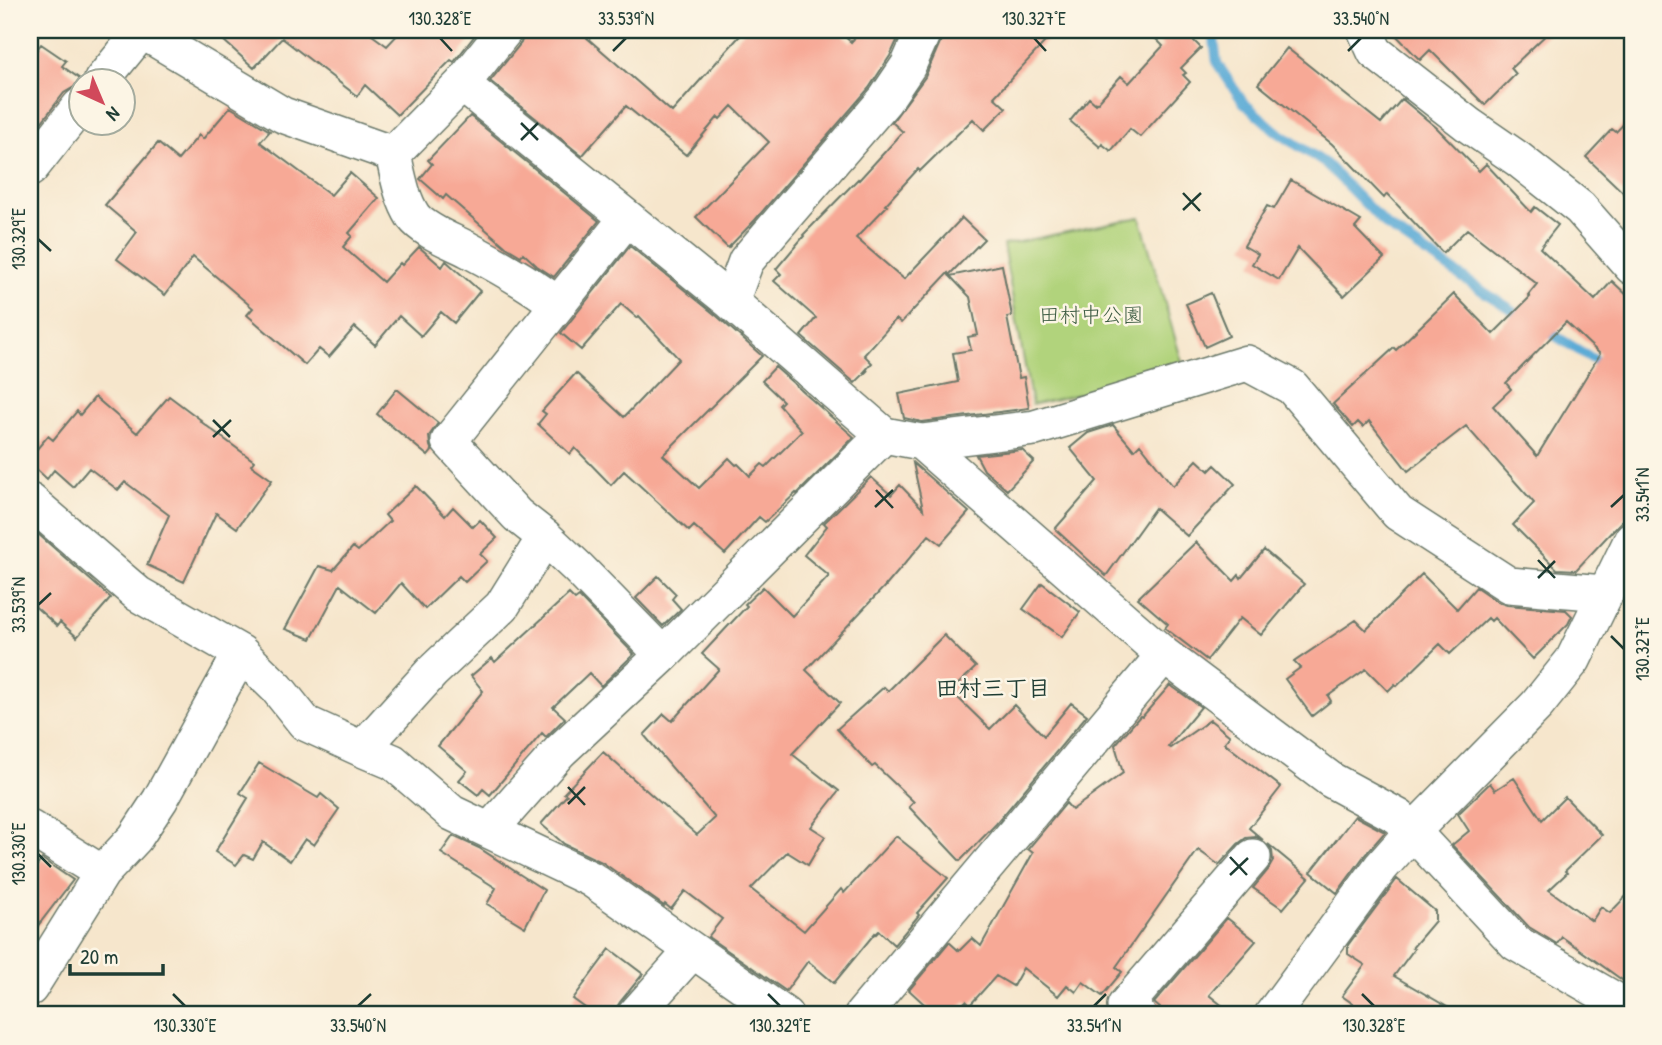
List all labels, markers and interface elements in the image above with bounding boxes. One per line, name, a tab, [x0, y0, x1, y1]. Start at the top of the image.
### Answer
text: 130.328°E	[409, 6, 472, 31]
text: 33.539°N	[598, 6, 654, 31]
text: 130.327°E	[1002, 6, 1066, 31]
text: 33.540°N	[1333, 6, 1389, 31]
north arrow	[66, 66, 136, 136]
text: N	[101, 101, 126, 127]
text: 130.329°E	[6, 208, 31, 270]
park label: 田村中公園	[1039, 300, 1144, 329]
text: 33.541°N	[1630, 468, 1655, 522]
text: 33.539°N	[6, 577, 31, 633]
text: 130.327°E	[1630, 617, 1655, 681]
district label: 田村三丁目	[936, 672, 1051, 703]
text: 130.330°E	[6, 823, 31, 885]
scale bar	[70, 933, 163, 977]
text: 20 m	[80, 942, 118, 971]
text: 130.330°E	[154, 1013, 216, 1038]
text: 33.540°N	[330, 1013, 386, 1038]
text: 130.329°E	[749, 1013, 811, 1038]
text: 33.541°N	[1067, 1013, 1121, 1038]
text: 130.328°E	[1343, 1013, 1406, 1038]

